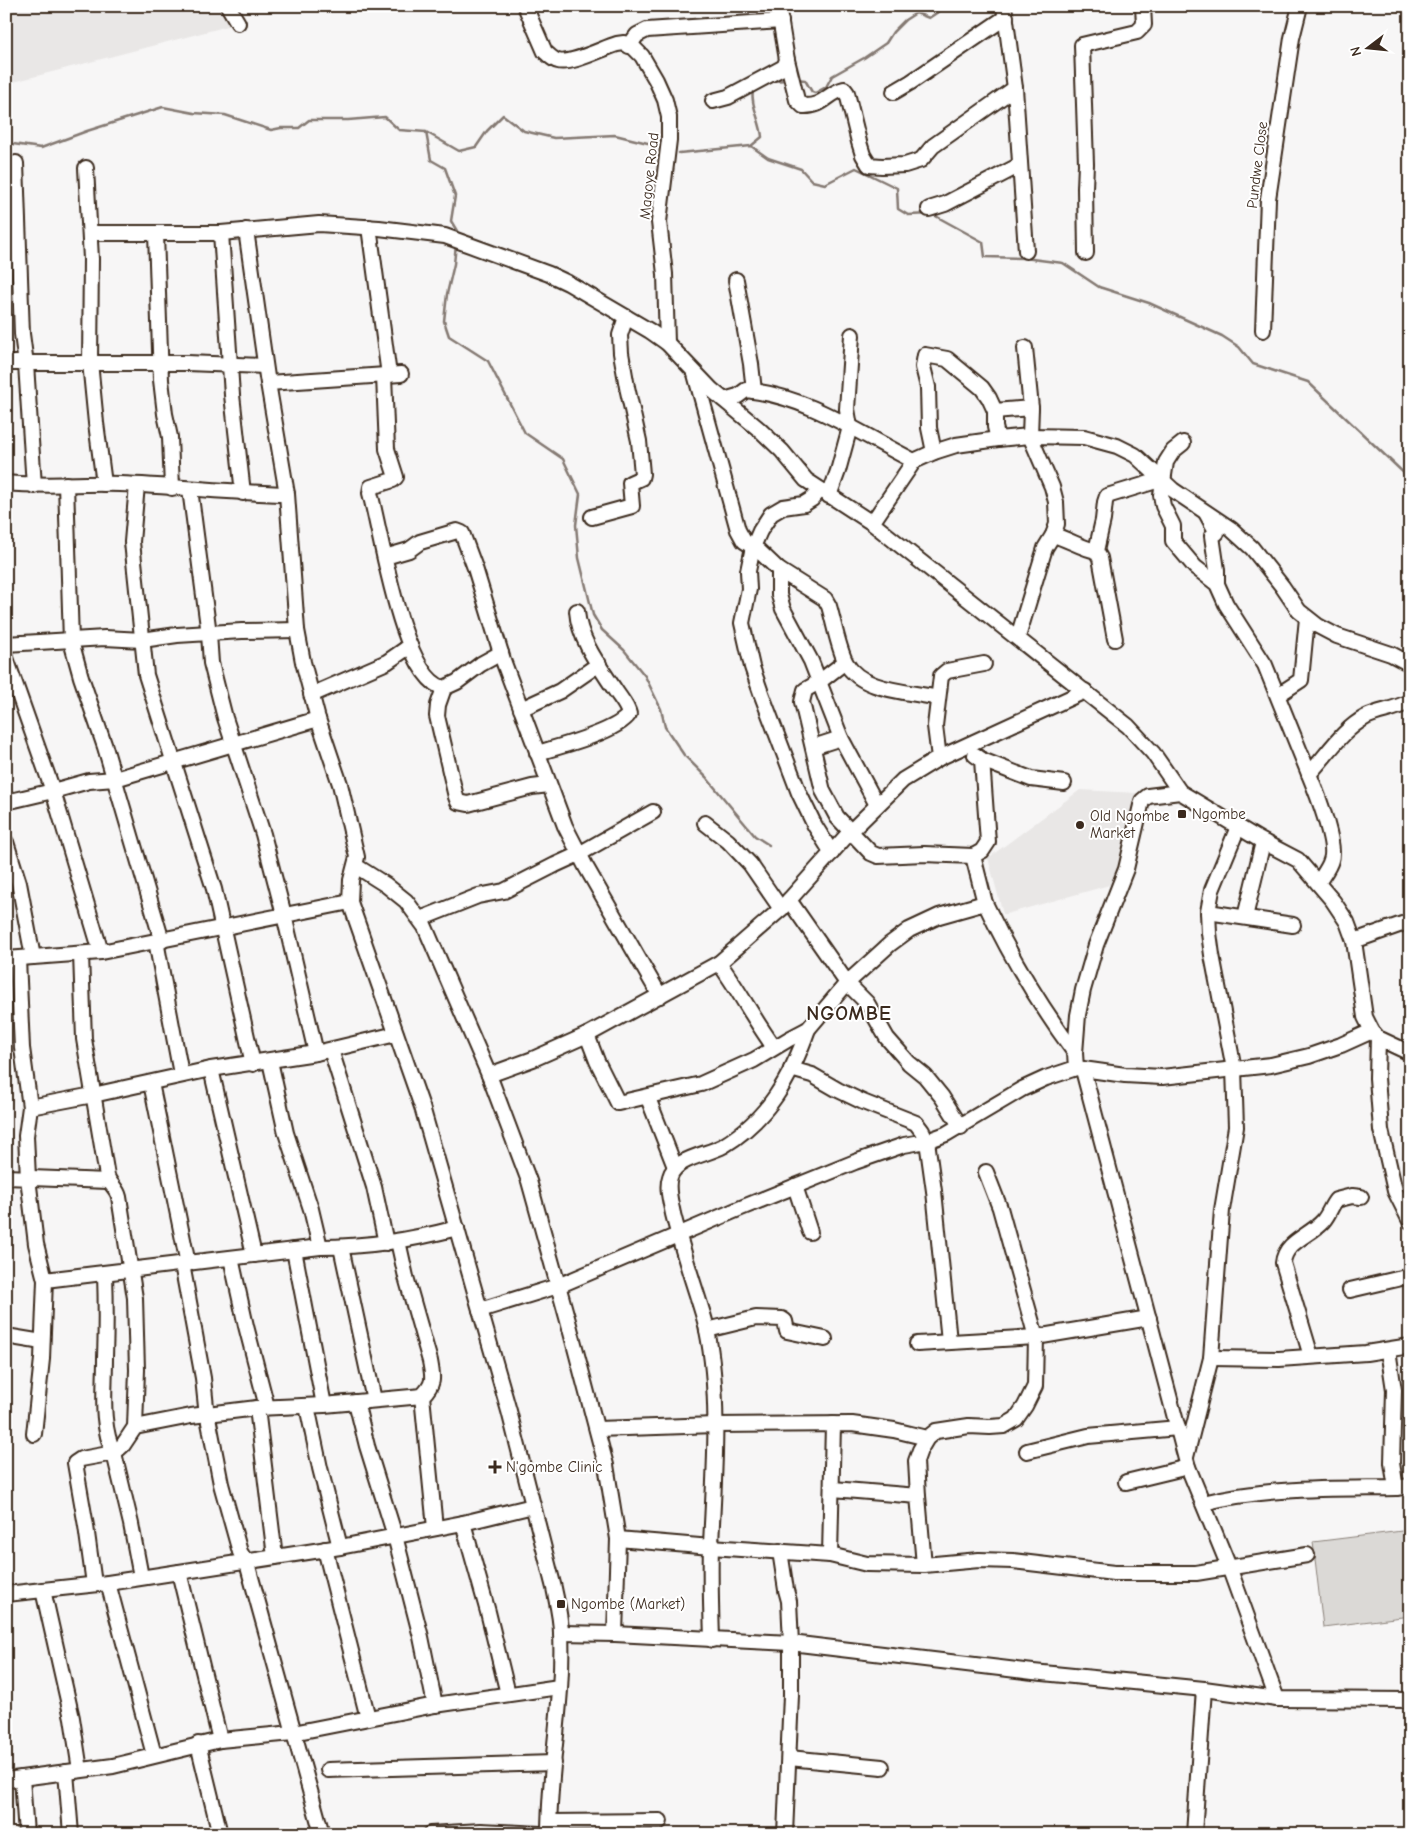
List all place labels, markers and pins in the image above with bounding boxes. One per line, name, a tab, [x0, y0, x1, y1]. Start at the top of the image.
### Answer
place label: Ngombe	[1192, 805, 1246, 823]
place label: Old Ngombe Market	[1090, 807, 1170, 842]
marker: Ngombe	[1176, 808, 1188, 820]
marker: Old Ngombe Market	[1074, 819, 1086, 831]
place label: N'gombe Clinic	[506, 1458, 602, 1476]
marker: N'gombe Clinic	[488, 1460, 502, 1474]
place label: Ngombe (Market)	[571, 1595, 685, 1613]
marker: Ngombe (Market)	[555, 1598, 567, 1610]

